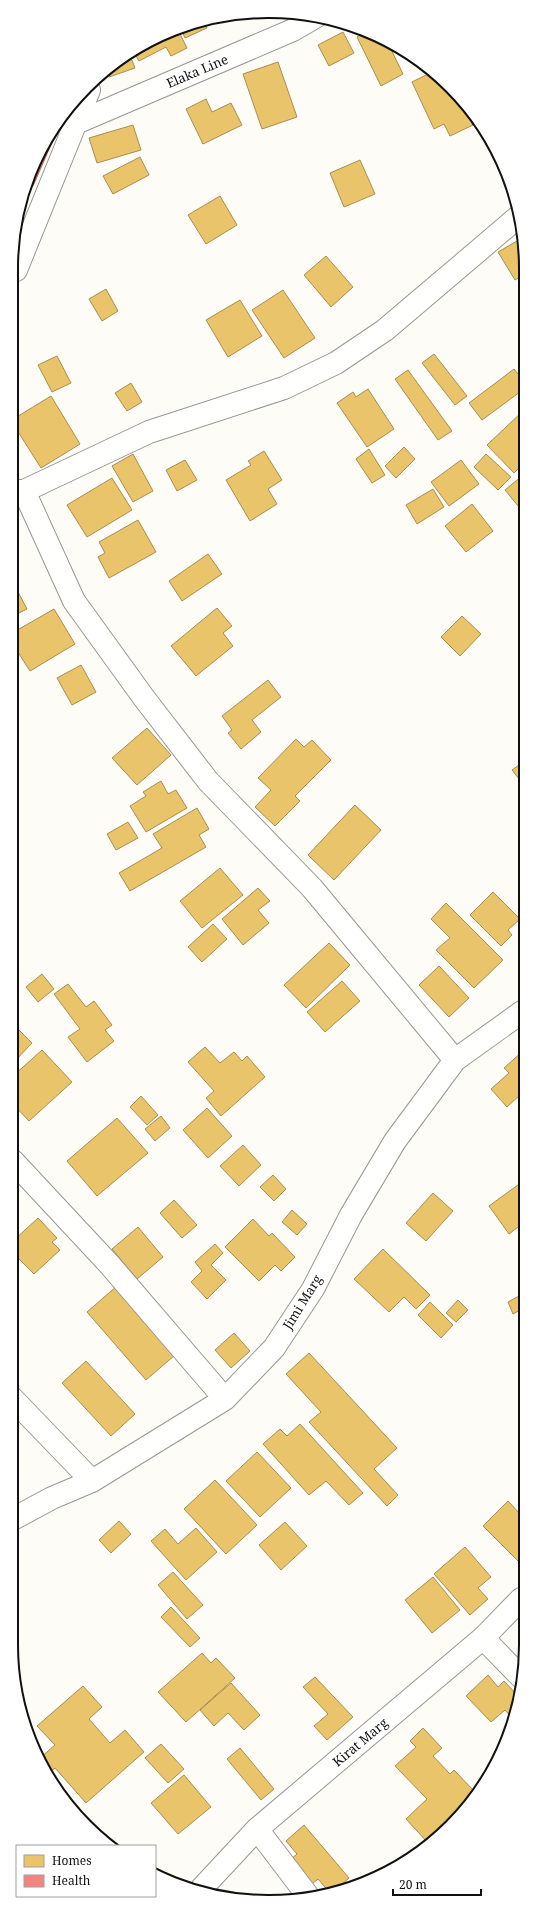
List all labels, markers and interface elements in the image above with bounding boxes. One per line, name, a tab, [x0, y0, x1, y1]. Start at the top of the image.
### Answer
street label: Elaka Line	[163, 50, 231, 92]
street label: Jimi Marg	[278, 1271, 326, 1334]
street label: Kirat Marg	[329, 1714, 391, 1770]
legend	[16, 1845, 156, 1897]
text: Homes	[52, 1852, 92, 1869]
scale bar	[393, 1871, 481, 1897]
text: Health	[52, 1872, 91, 1889]
text: 20 m	[399, 1876, 427, 1893]

